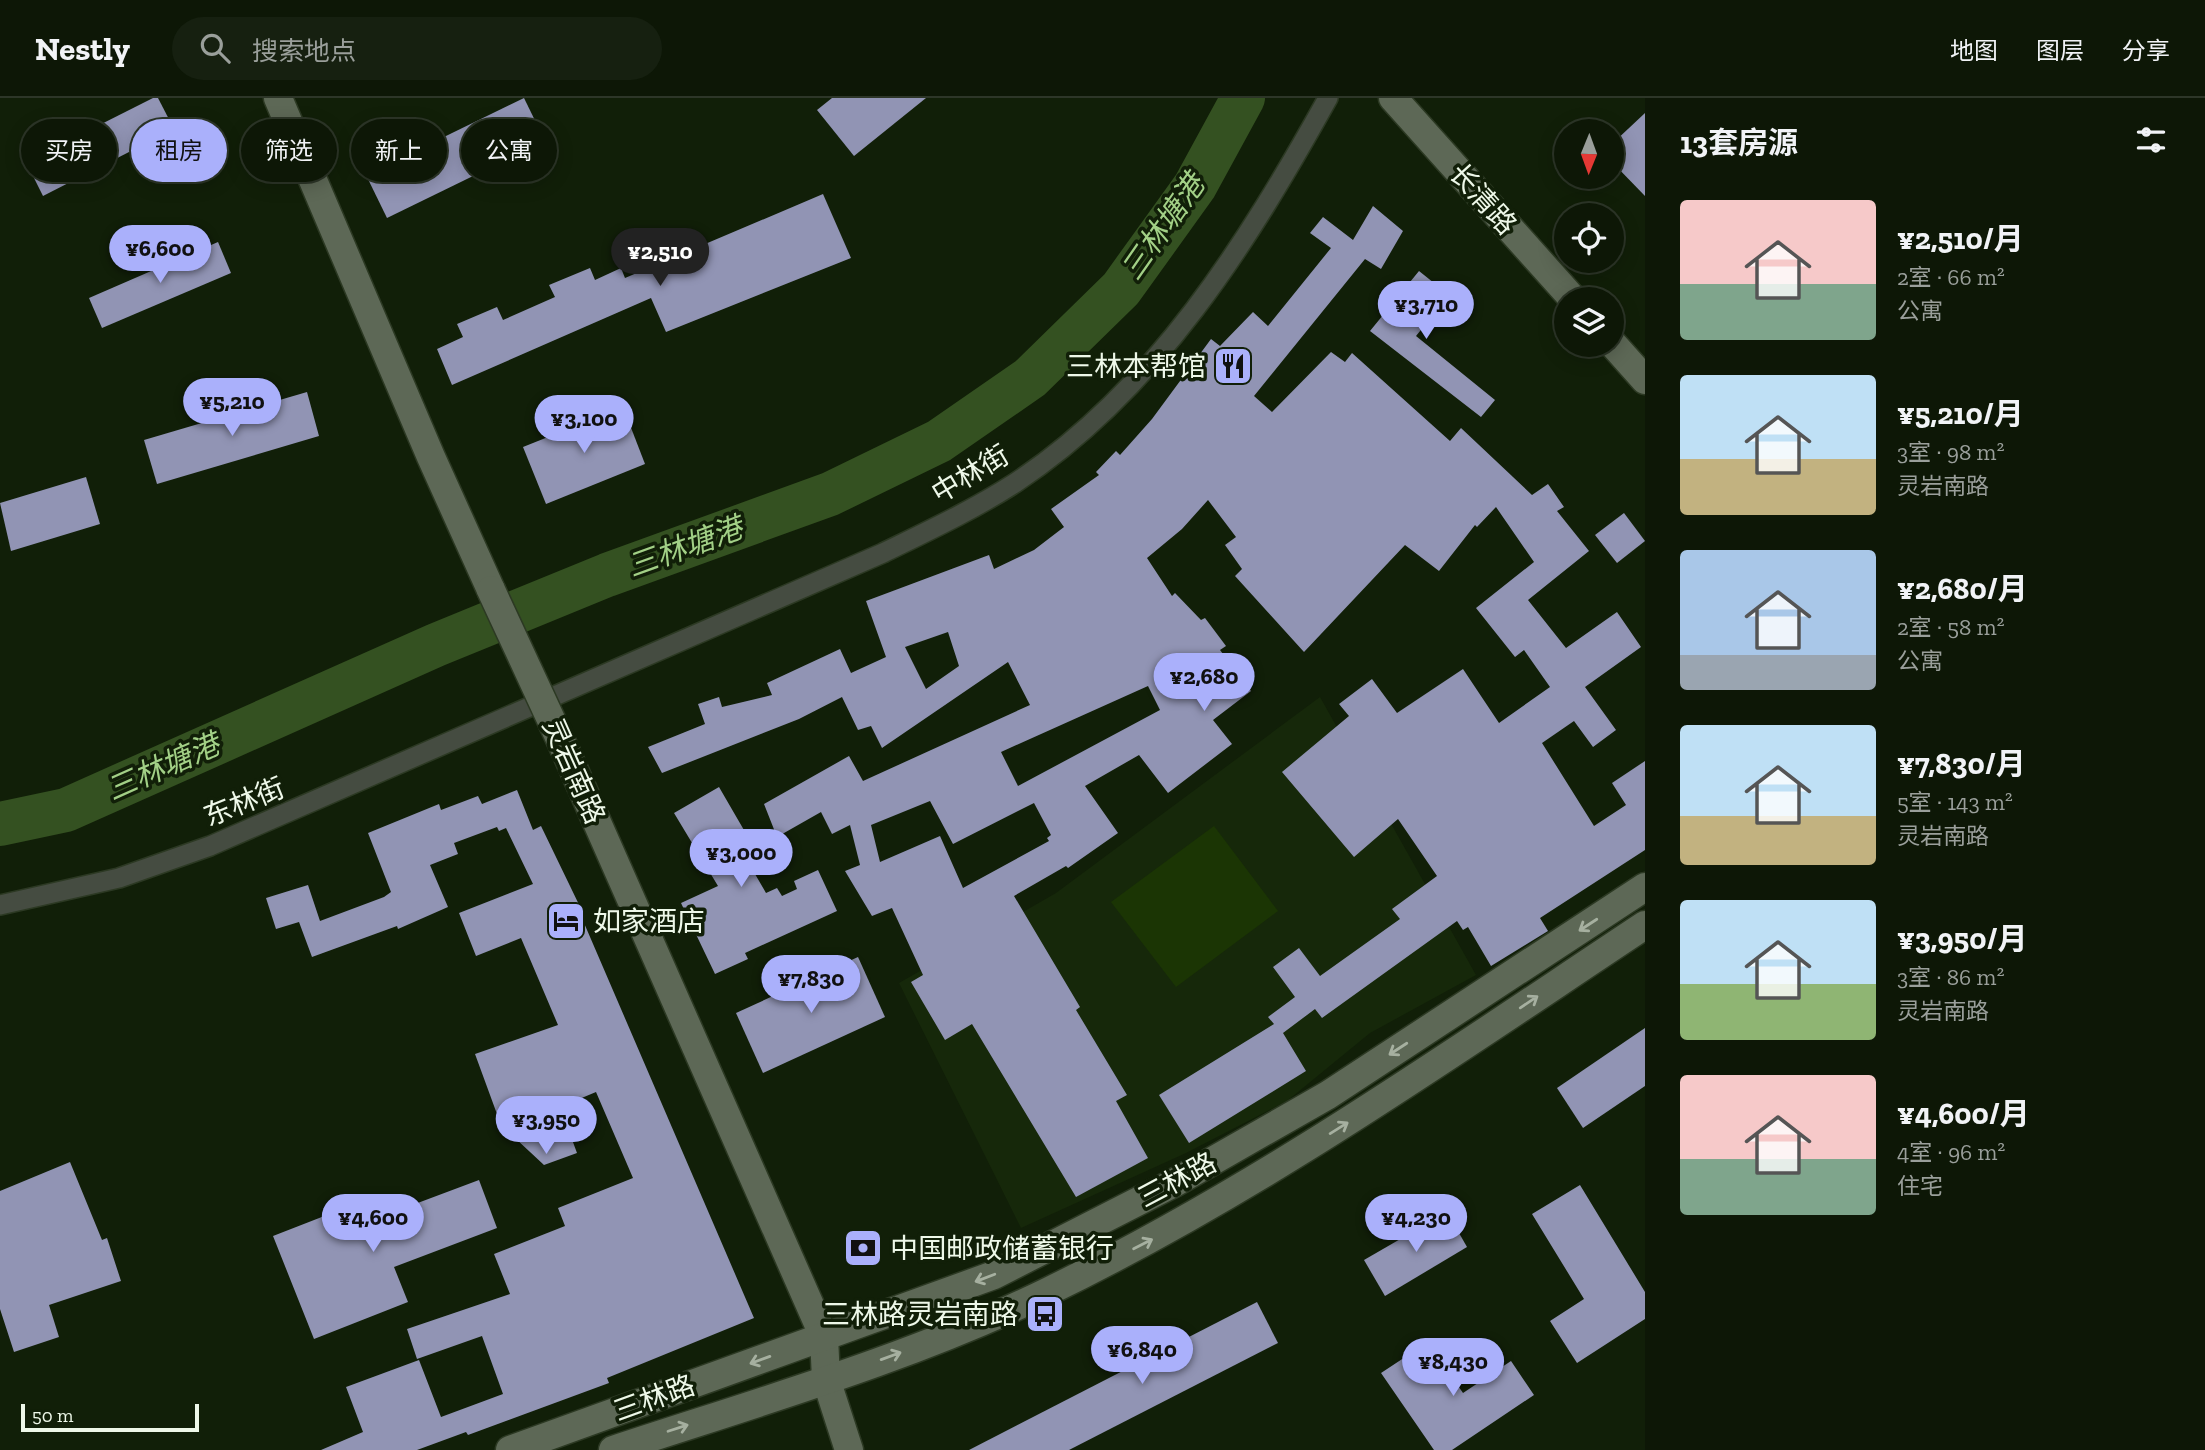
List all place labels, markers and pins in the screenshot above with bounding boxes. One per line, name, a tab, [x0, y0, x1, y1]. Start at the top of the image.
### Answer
pin: ¥6,600	[103, 226, 217, 285]
pin: ¥2,510	[603, 228, 717, 288]
pin: ¥3,710	[1369, 282, 1483, 341]
restaurant icon: 三林本帮馆	[1212, 345, 1254, 387]
place label: 三林本帮馆	[1066, 350, 1206, 383]
pin: ¥5,210	[175, 378, 289, 438]
pin: ¥3,100	[527, 396, 641, 455]
pin: ¥2,680	[1147, 654, 1261, 713]
pin: ¥3,000	[684, 830, 798, 889]
hotel icon: 如家酒店	[545, 900, 587, 942]
place label: 如家酒店	[593, 905, 705, 938]
pin: ¥7,830	[754, 956, 868, 1015]
pin: ¥3,950	[489, 1096, 603, 1156]
pin: ¥4,600	[316, 1194, 430, 1254]
pin: ¥4,230	[1359, 1194, 1473, 1254]
bank icon: 中国邮政储蓄银行	[842, 1227, 884, 1269]
place label: 中国邮政储蓄银行	[890, 1232, 1114, 1265]
bus stop icon: 三林路灵岩南路	[1024, 1293, 1066, 1335]
place label: 三林路灵岩南路	[822, 1298, 1018, 1331]
pin: ¥6,840	[1085, 1326, 1199, 1386]
pin: ¥8,430	[1396, 1338, 1510, 1398]

